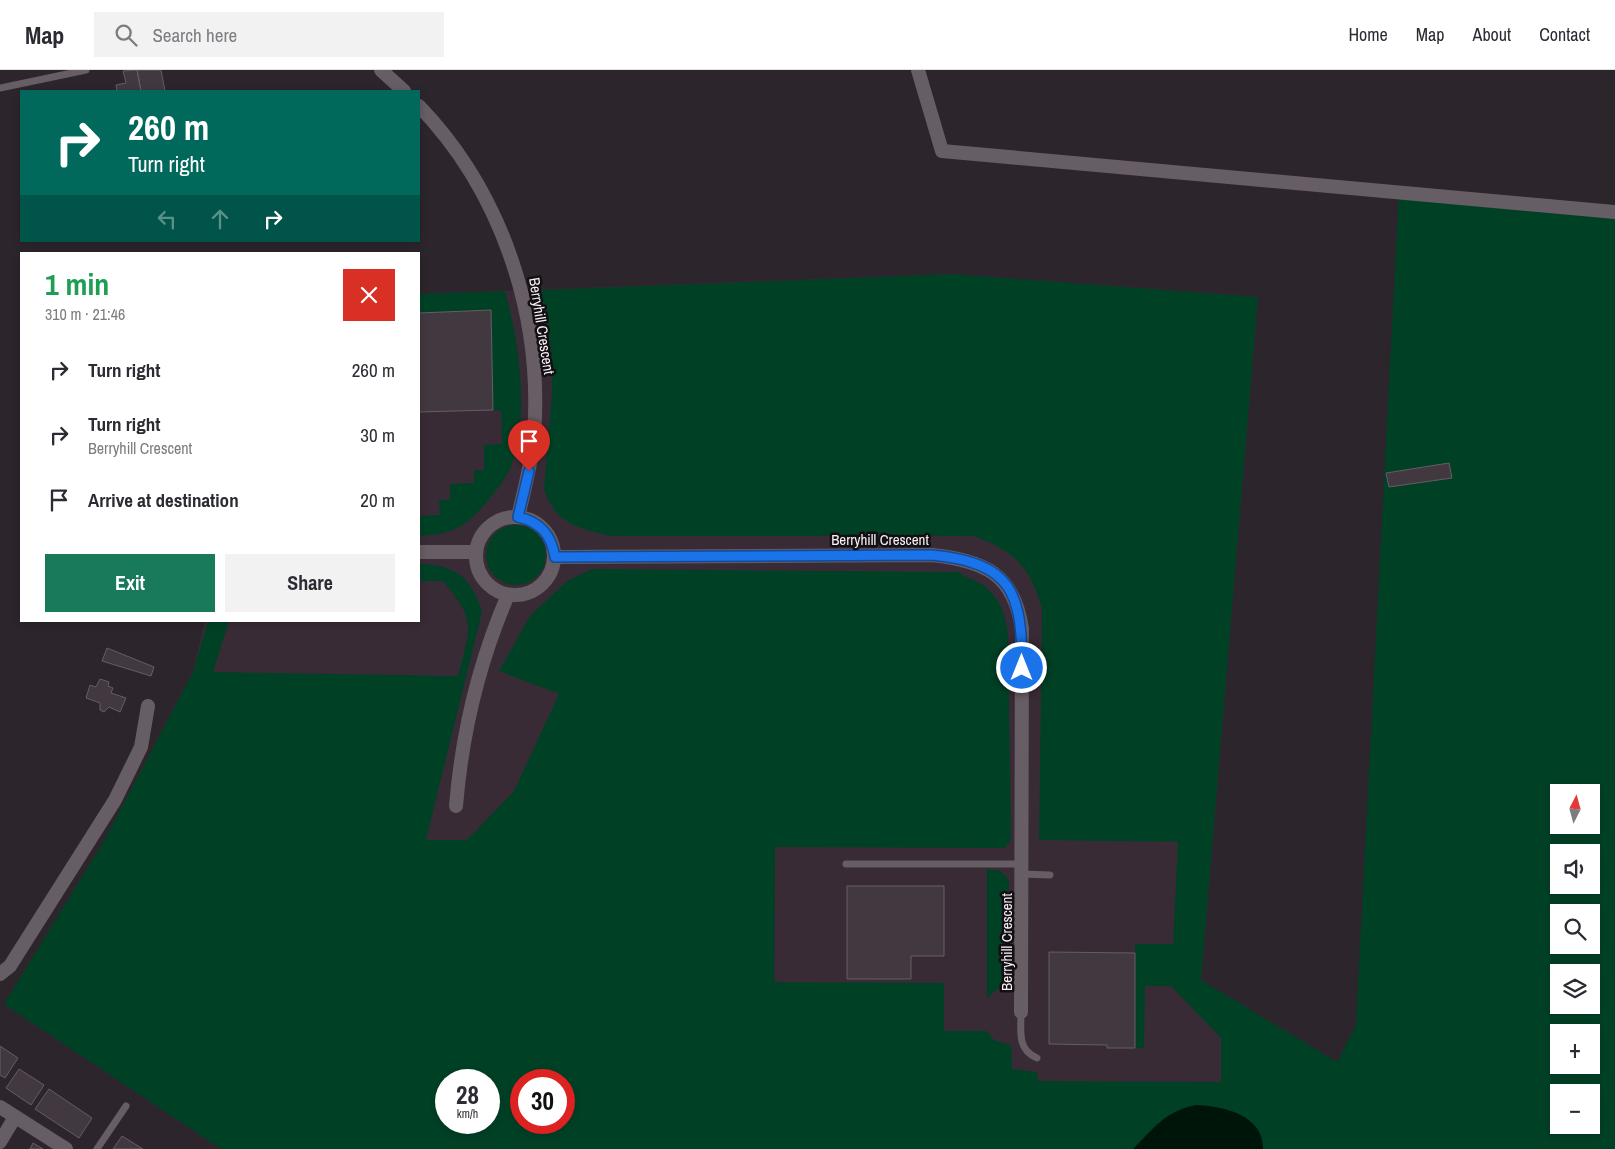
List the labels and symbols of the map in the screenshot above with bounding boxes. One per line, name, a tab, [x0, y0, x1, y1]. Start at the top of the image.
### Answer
street label: Berryhill Crescent	[524, 276, 560, 376]
pin	[508, 420, 550, 471]
street label: Berryhill Crescent	[831, 529, 929, 550]
position arrow	[995, 641, 1047, 693]
north arrow	[1550, 784, 1600, 834]
street label: Berryhill Crescent	[996, 893, 1017, 991]
speed limit sign: 30	[510, 1069, 575, 1134]

